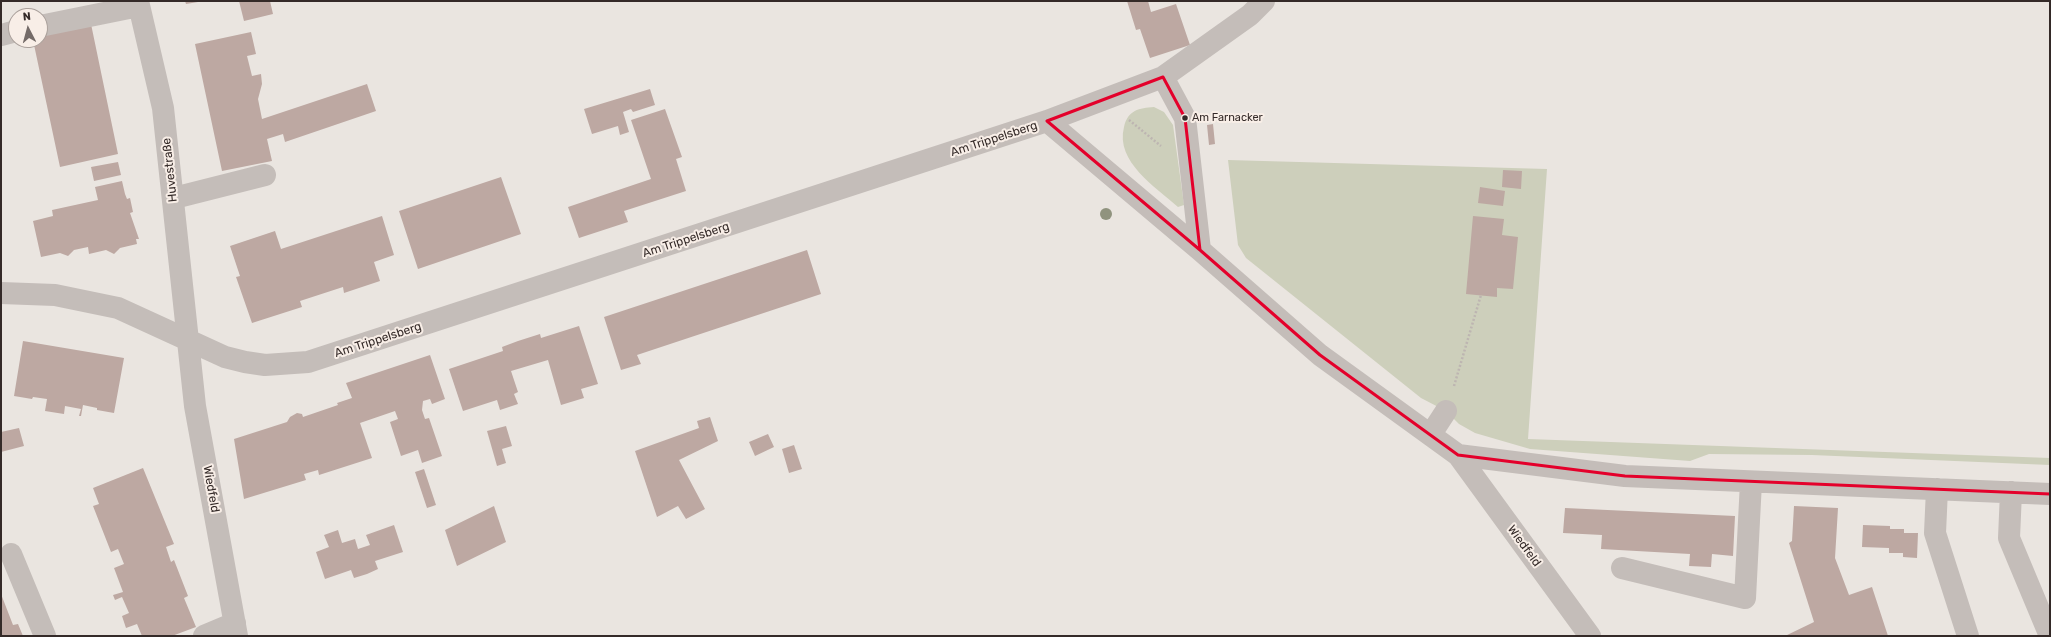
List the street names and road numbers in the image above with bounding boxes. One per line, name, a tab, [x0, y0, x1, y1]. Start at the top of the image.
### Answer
street label: Am Trippelsberg	[949, 118, 1039, 160]
street label: Huvestraße	[159, 137, 181, 203]
street label: Am Trippelsberg	[641, 219, 731, 261]
street label: Am Trippelsberg	[333, 319, 423, 361]
street label: Wiedfeld	[200, 464, 222, 514]
street label: Wiedfeld	[1504, 522, 1544, 570]

